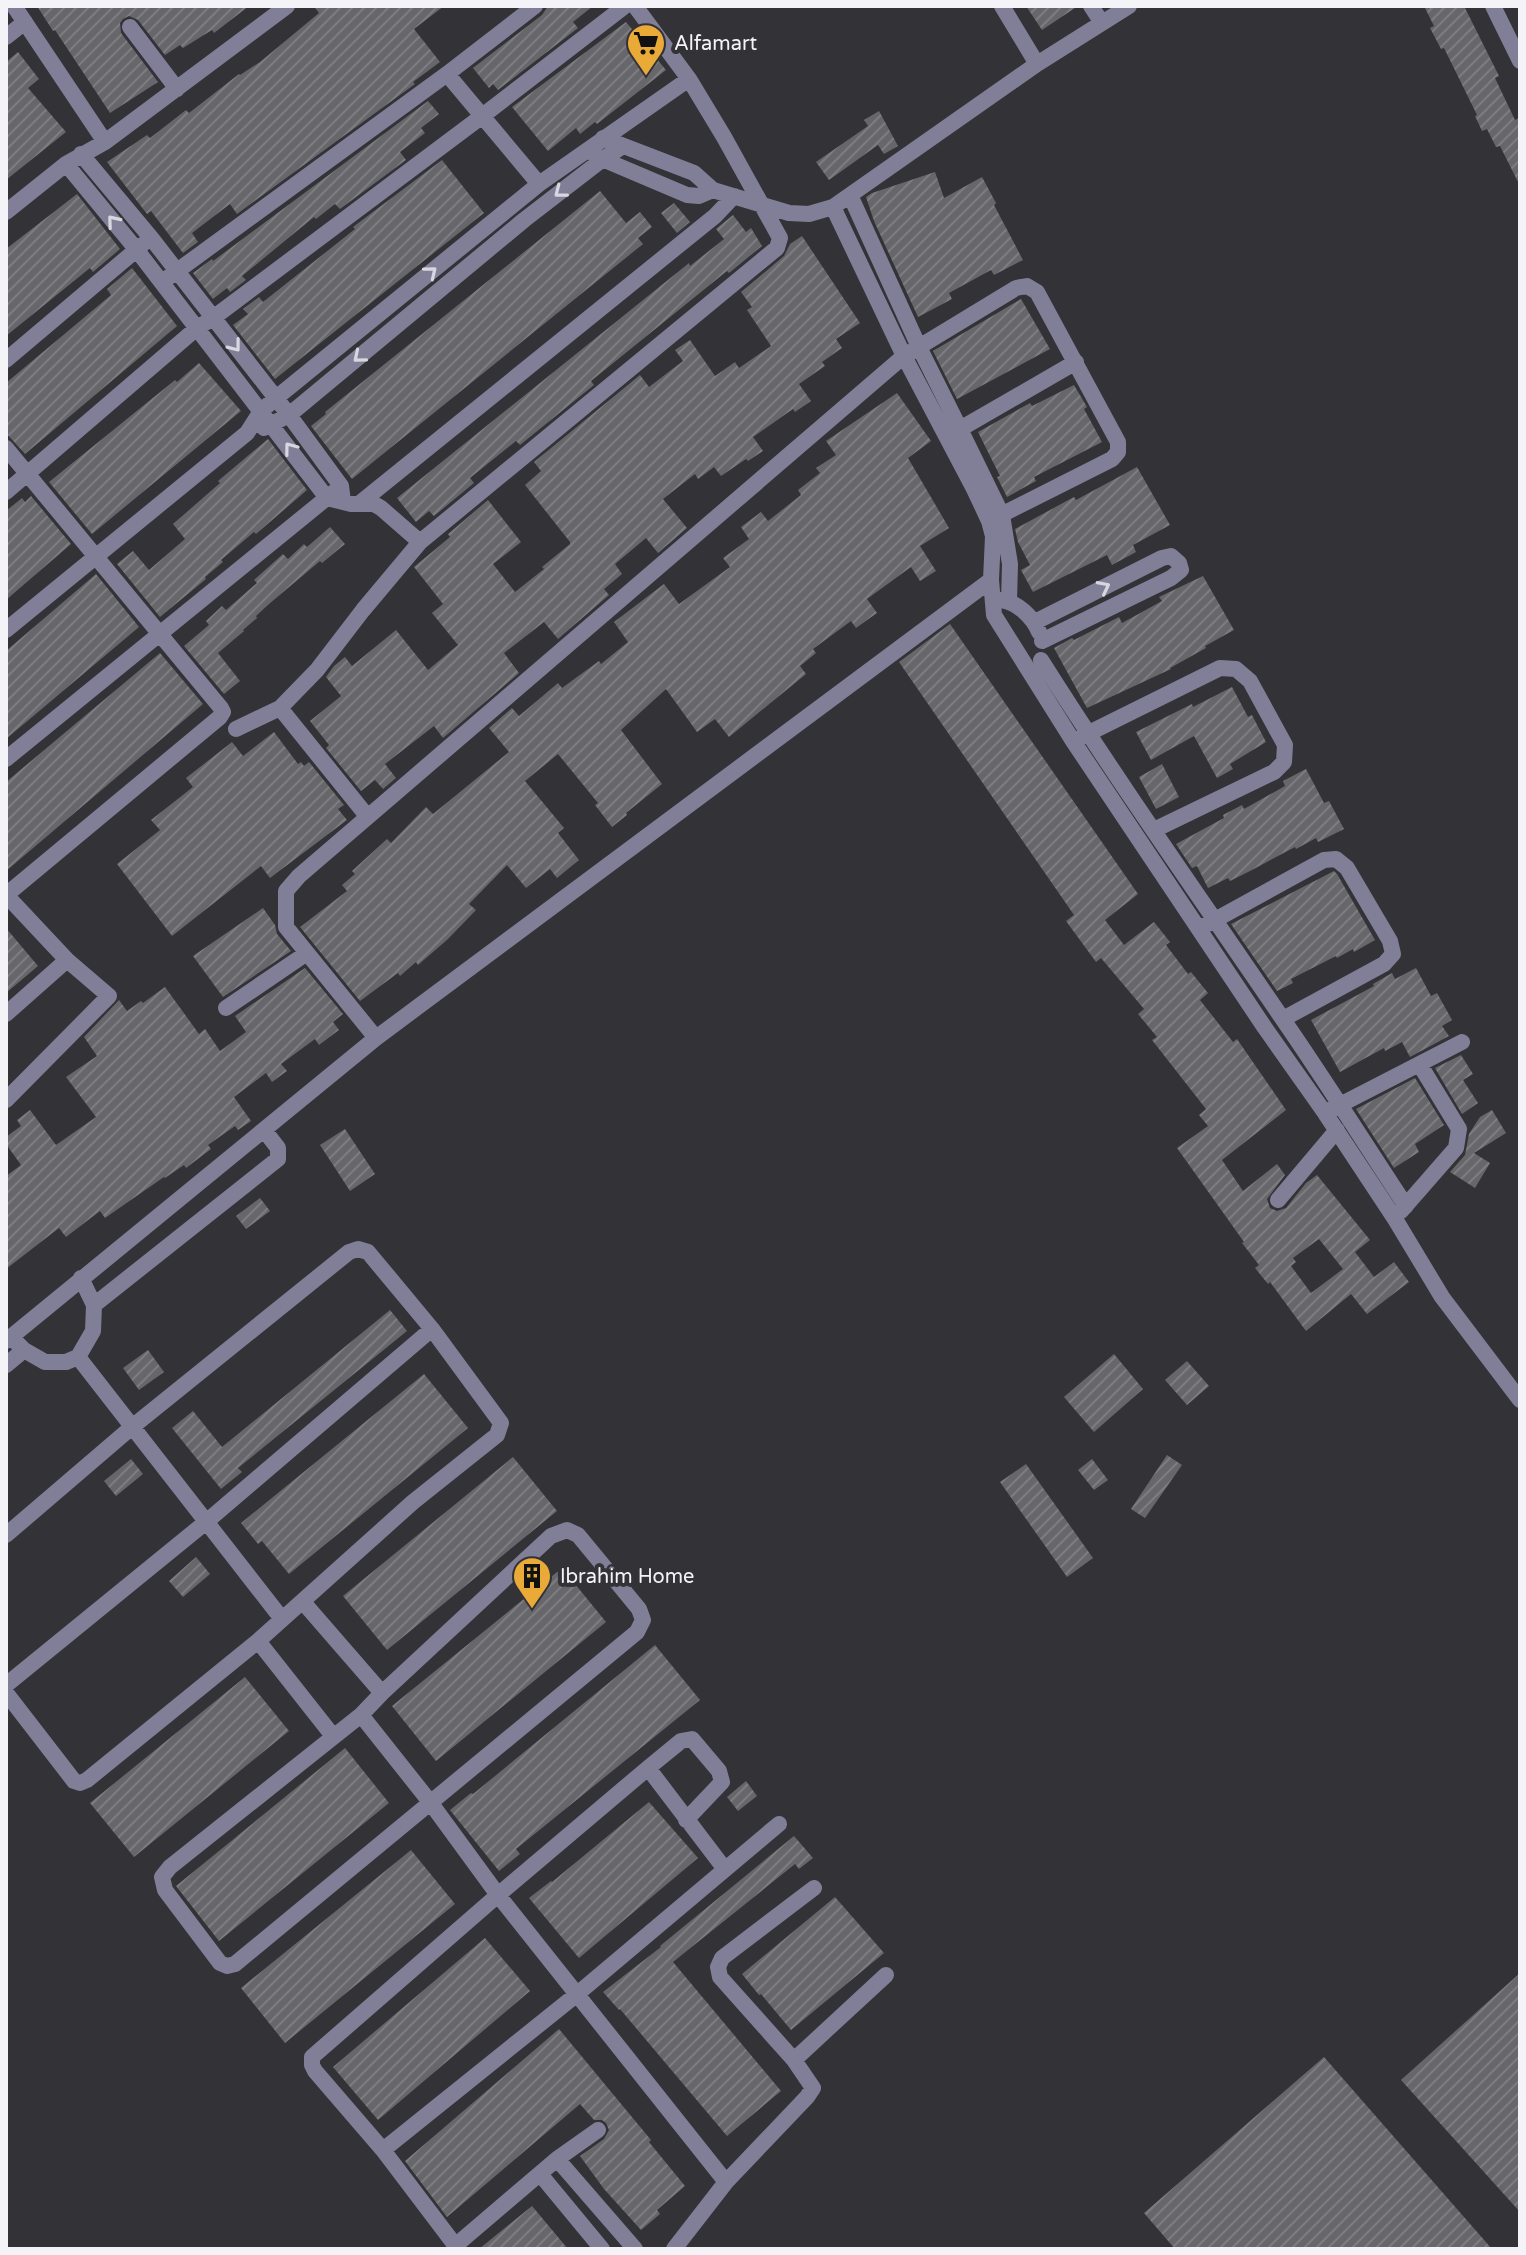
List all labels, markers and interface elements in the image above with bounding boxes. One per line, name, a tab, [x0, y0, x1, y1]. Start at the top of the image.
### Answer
supermarket icon: Alfamart	[625, 22, 667, 77]
place label: Alfamart	[674, 32, 758, 56]
one-way arrow	[555, 182, 569, 197]
one-way arrow	[108, 216, 123, 230]
one-way arrow	[422, 267, 436, 282]
one-way arrow	[225, 337, 239, 352]
one-way arrow	[354, 347, 368, 362]
one-way arrow	[285, 443, 300, 457]
one-way arrow	[1096, 581, 1111, 597]
building icon: Ibrahim Home	[511, 1555, 553, 1610]
place label: Ibrahim Home	[560, 1565, 694, 1589]

